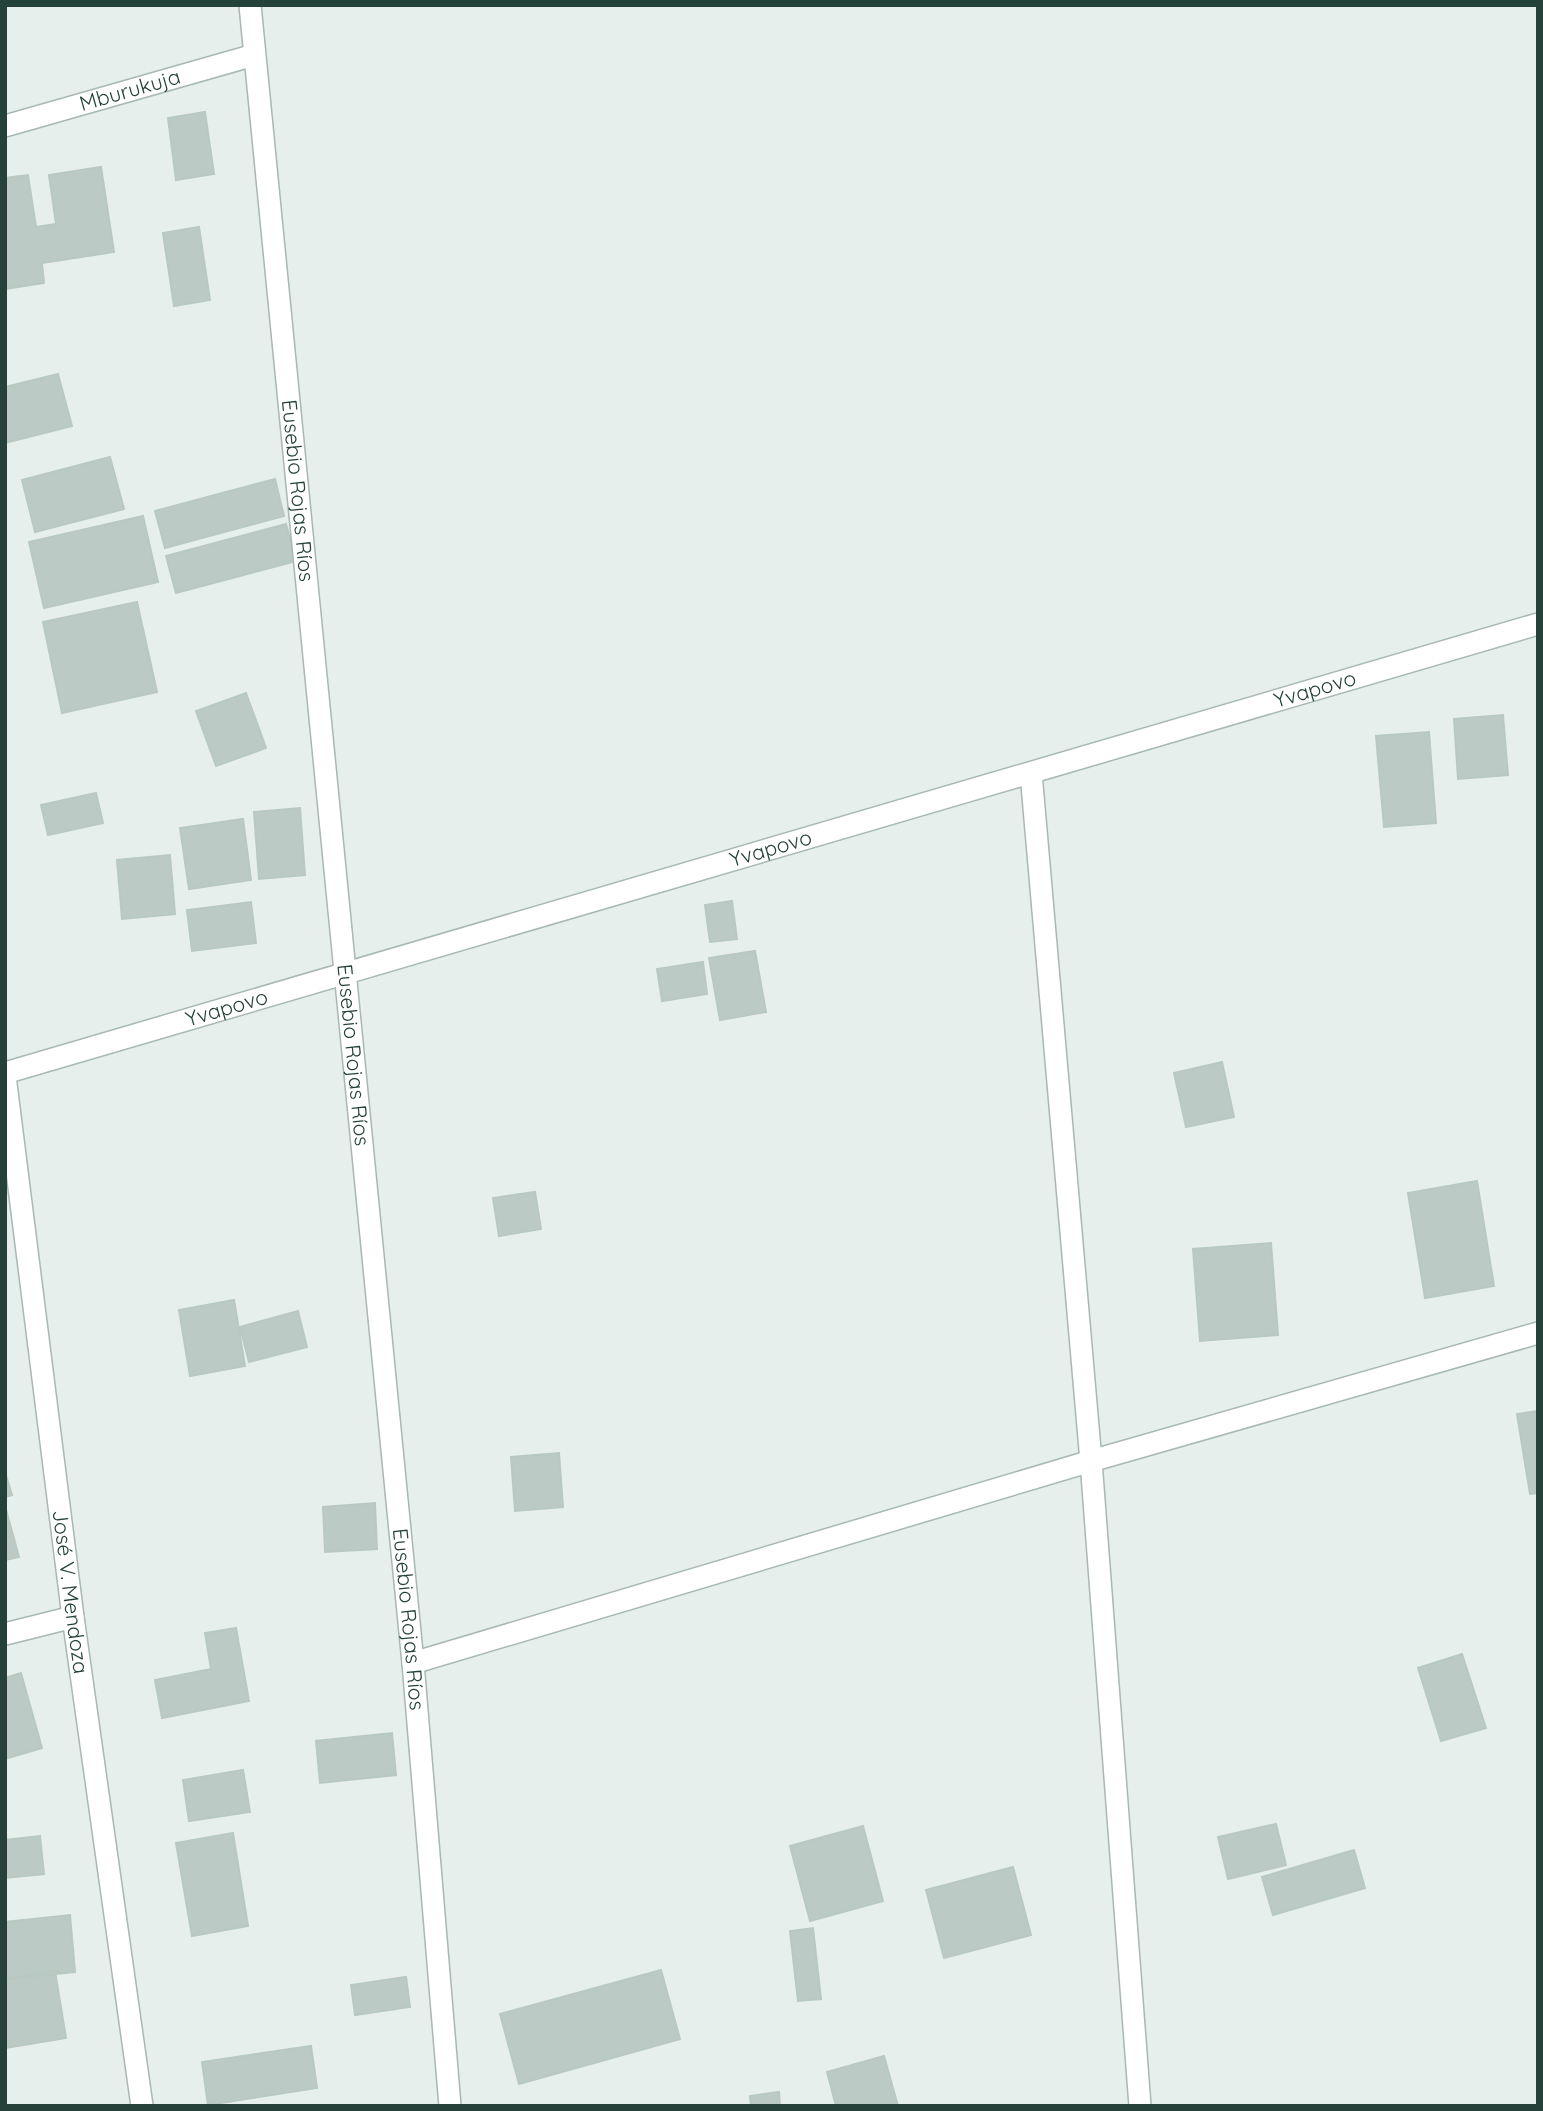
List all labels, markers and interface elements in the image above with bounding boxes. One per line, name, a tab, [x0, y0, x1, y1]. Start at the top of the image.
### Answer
street label: Mburukuja	[76, 63, 183, 116]
street label: Eusebio Rojas Ríos	[277, 398, 321, 583]
street label: Yvapovo	[1271, 664, 1359, 713]
street label: Yvapovo	[726, 823, 815, 872]
street label: Eusebio Rojas Ríos	[332, 963, 376, 1147]
street label: Yvapovo	[182, 983, 271, 1031]
street label: José V. Mendoza	[48, 1508, 95, 1675]
street label: Eusebio Rojas Ríos	[388, 1527, 431, 1711]

